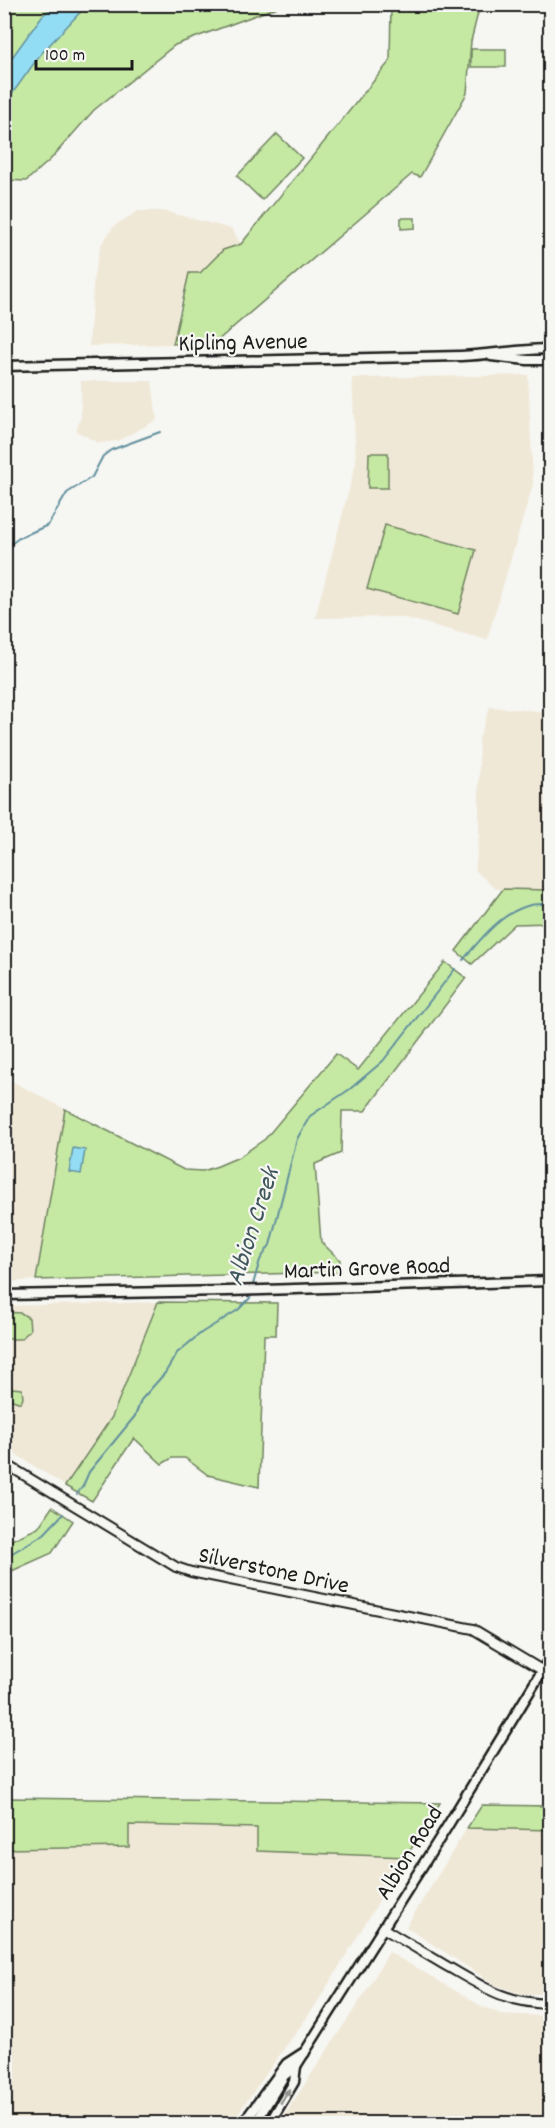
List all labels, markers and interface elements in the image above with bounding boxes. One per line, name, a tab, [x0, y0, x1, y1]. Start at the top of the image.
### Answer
scale bar	[36, 33, 132, 71]
text: 100 m	[45, 44, 85, 69]
street label: Kipling Avenue	[178, 326, 308, 362]
water label: Albion Creek	[218, 1161, 291, 1291]
street label: Martin Grove Road	[283, 1250, 451, 1290]
street label: Silverstone Drive	[195, 1539, 352, 1604]
street label: Albion Road	[368, 1800, 453, 1907]
one-way arrow	[280, 2088, 291, 2104]

